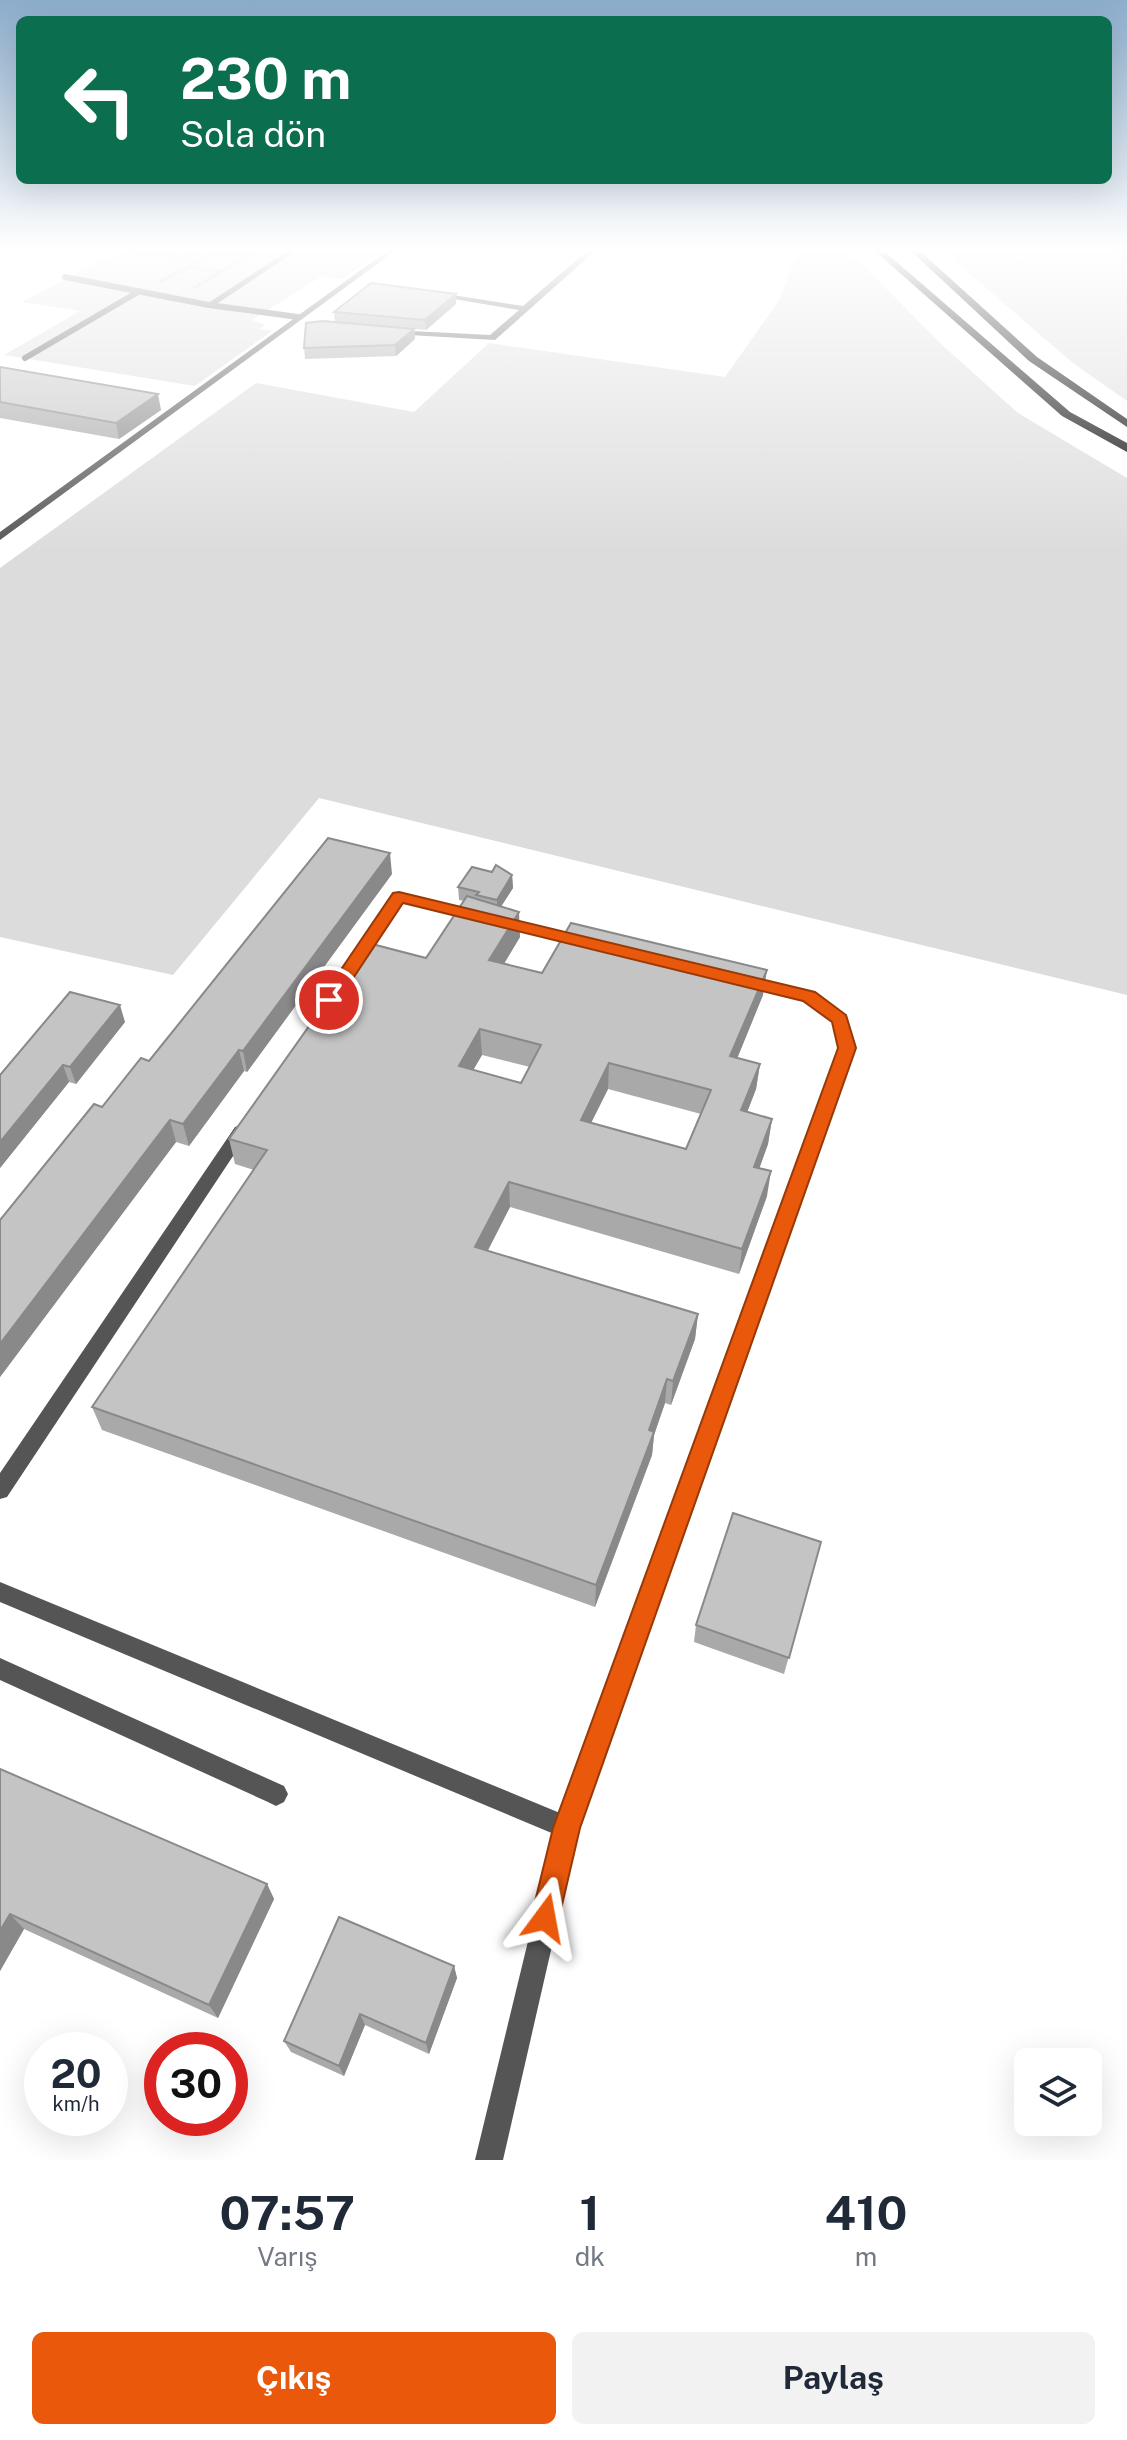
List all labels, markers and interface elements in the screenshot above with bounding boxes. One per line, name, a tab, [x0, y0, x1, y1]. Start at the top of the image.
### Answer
text: 230 m	[180, 46, 352, 112]
icon: left	[48, 48, 152, 152]
text: Sola dön	[180, 113, 326, 155]
pin	[295, 966, 363, 1034]
icon: arrive	[307, 978, 351, 1022]
position arrow	[503, 1876, 587, 1960]
speed limit sign: 30	[144, 2032, 248, 2136]
map controls	[1014, 2048, 1102, 2136]
button: layers	[1014, 2048, 1102, 2136]
text: 20	[50, 2050, 102, 2097]
text: km/h	[52, 2092, 100, 2116]
text: 07:57	[220, 2184, 355, 2241]
text: 1	[580, 2184, 600, 2241]
text: 410	[824, 2184, 907, 2241]
text: Varış	[257, 2241, 317, 2272]
text: dk	[575, 2241, 605, 2272]
text: m	[855, 2241, 877, 2272]
button: Çıkış	[32, 2332, 556, 2424]
button: Paylaş	[572, 2332, 1095, 2424]

